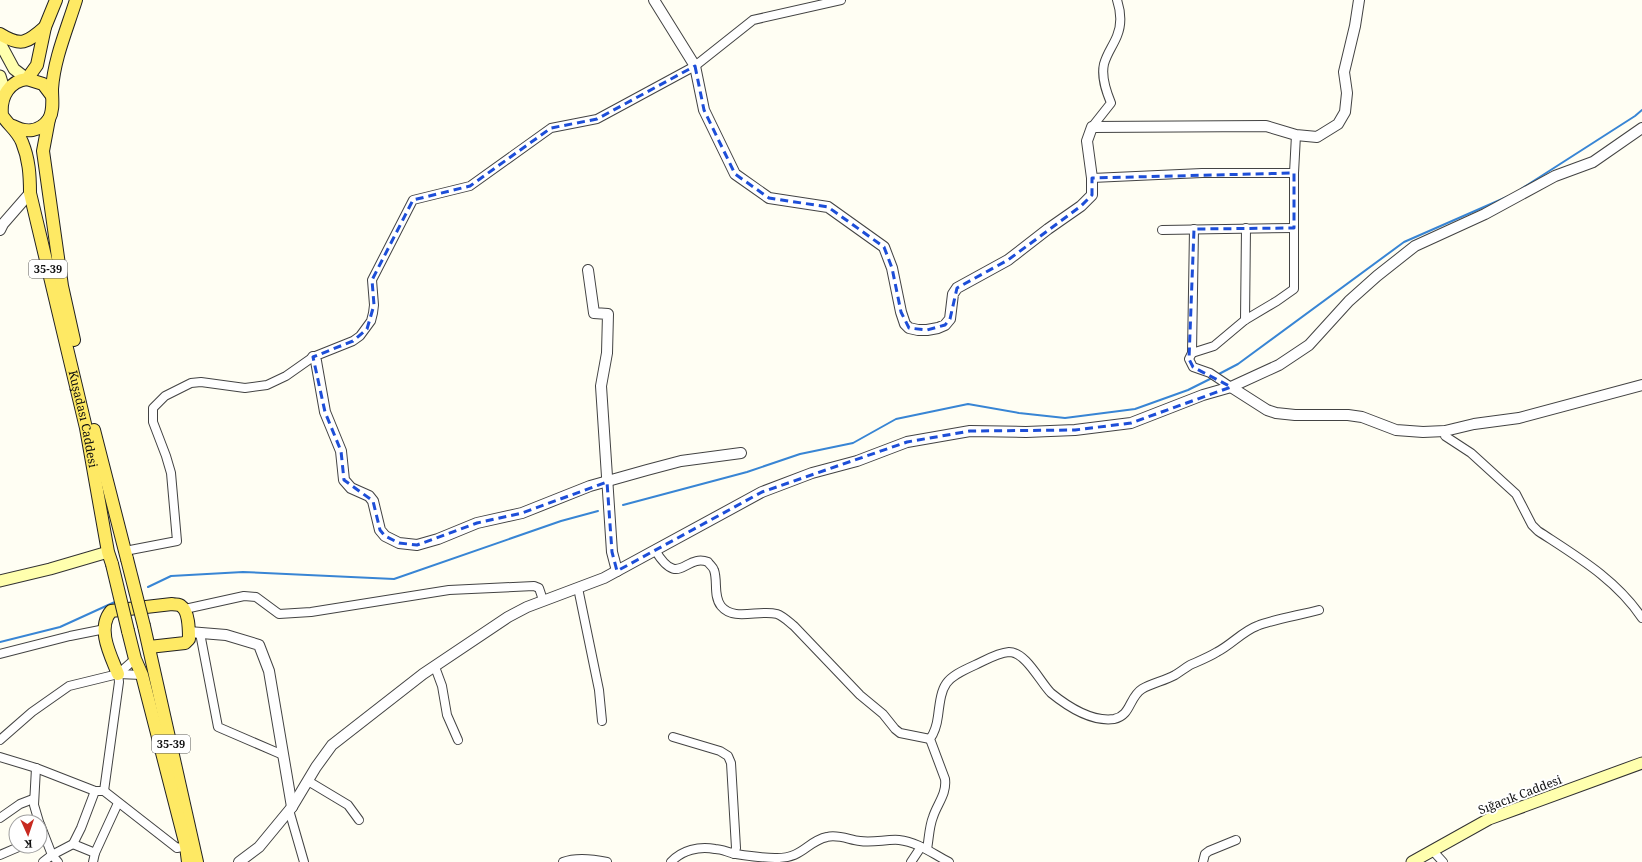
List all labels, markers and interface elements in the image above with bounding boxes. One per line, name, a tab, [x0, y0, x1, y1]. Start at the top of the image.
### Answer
road number: 35-39	[29, 260, 67, 278]
street label: Kuşadası Caddesi	[65, 369, 102, 469]
road number: 35-39	[152, 735, 190, 753]
street label: Sığacık Caddesi	[1476, 771, 1564, 818]
north arrow	[8, 814, 48, 854]
text: K	[23, 837, 33, 852]

